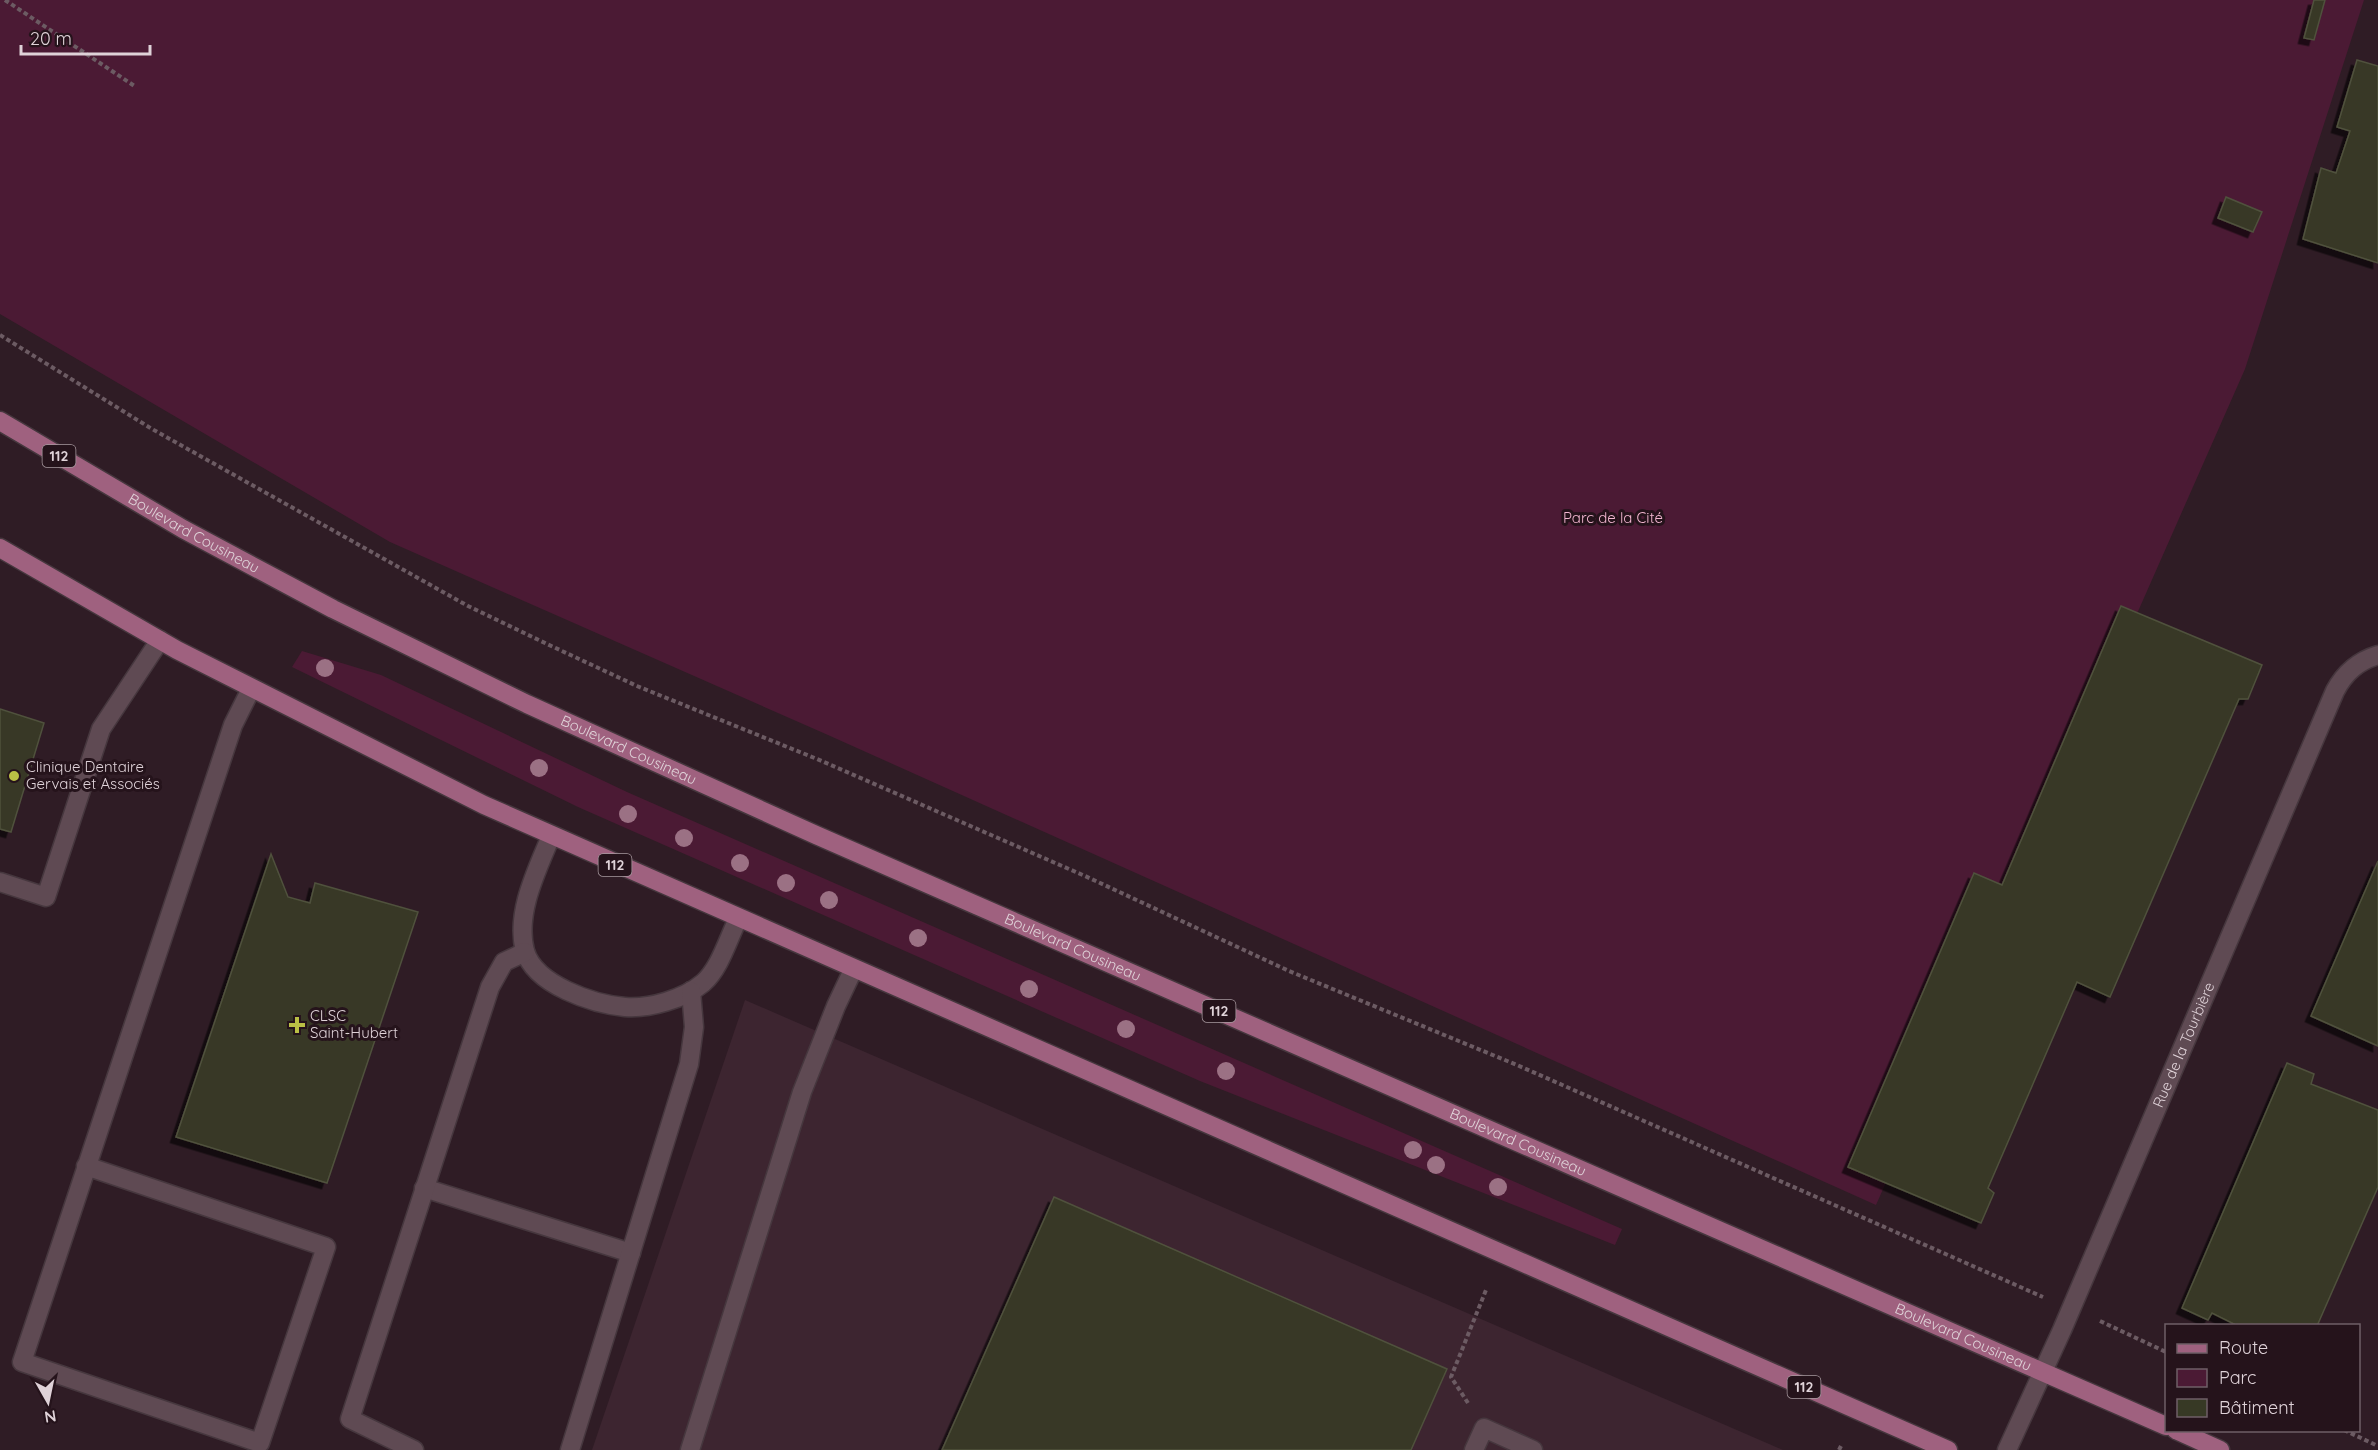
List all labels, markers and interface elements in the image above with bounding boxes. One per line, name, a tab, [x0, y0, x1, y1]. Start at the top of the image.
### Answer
scale bar	[21, 18, 150, 56]
text: 20 m	[30, 27, 72, 50]
road number: 112	[42, 445, 76, 467]
street label: Boulevard Cousineau	[125, 489, 263, 577]
park label: Parc de la Cité	[1563, 508, 1663, 527]
street label: Boulevard Cousineau	[558, 711, 700, 789]
place label: Clinique Dentaire Gervais et Associés	[26, 757, 160, 793]
marker: Clinique Dentaire Gervais et Associés	[7, 769, 21, 783]
road number: 112	[598, 854, 632, 876]
street label: Boulevard Cousineau	[1002, 909, 1144, 985]
street label: Rue de la Tourbière	[2148, 979, 2219, 1110]
road number: 112	[1202, 1000, 1236, 1022]
place label: CLSC Saint-Hubert	[310, 1006, 398, 1042]
marker: CLSC Saint-Hubert	[288, 1016, 306, 1034]
street label: Boulevard Cousineau	[1447, 1104, 1589, 1180]
street label: Boulevard Cousineau	[1892, 1299, 2034, 1375]
legend	[2165, 1324, 2360, 1432]
text: Route	[2219, 1336, 2268, 1359]
text: Parc	[2219, 1366, 2256, 1389]
north arrow	[18, 1372, 78, 1432]
road number: 112	[1788, 1376, 1820, 1398]
text: Bâtiment	[2219, 1396, 2295, 1419]
text: N	[43, 1406, 58, 1428]

